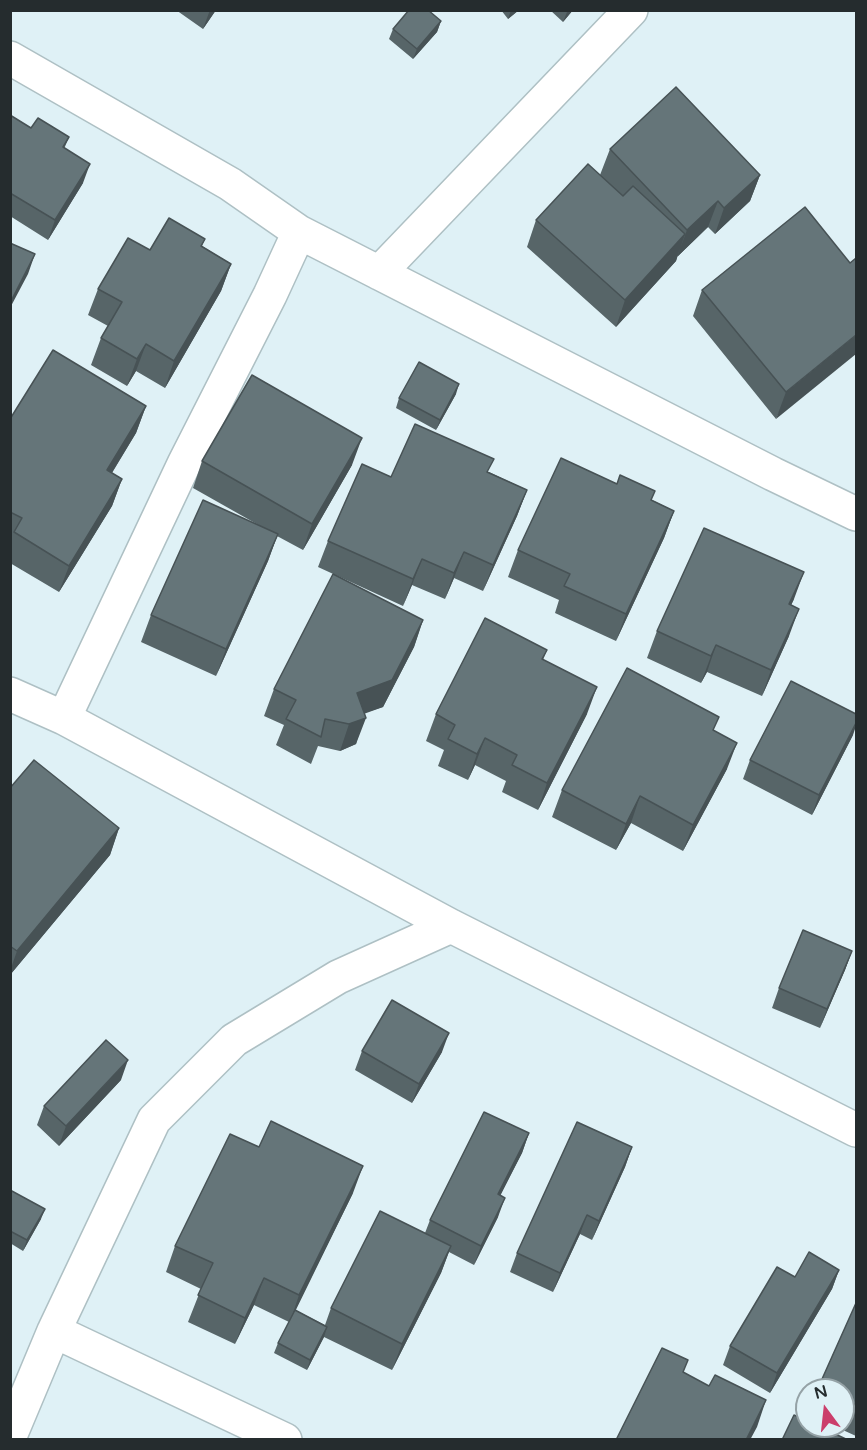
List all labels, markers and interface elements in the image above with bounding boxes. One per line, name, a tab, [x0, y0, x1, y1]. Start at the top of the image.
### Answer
north arrow	[795, 1378, 855, 1438]
text: N	[812, 1381, 830, 1404]

